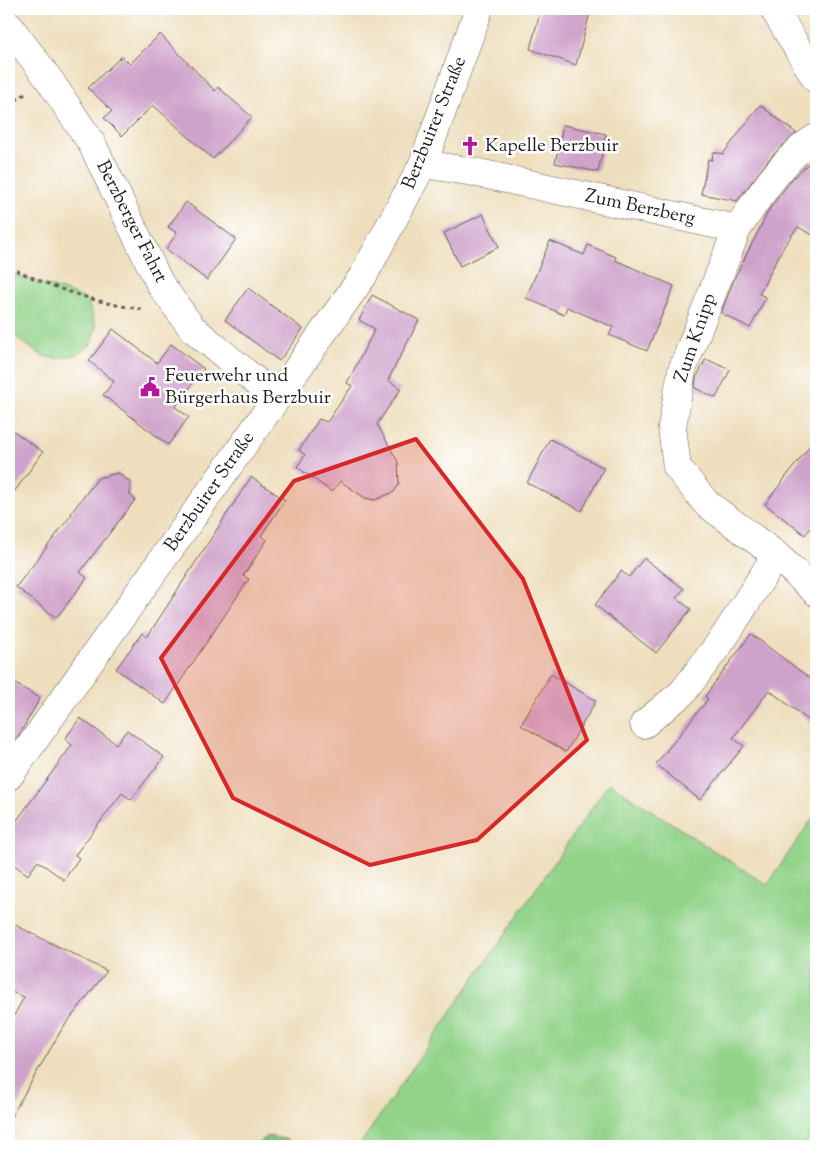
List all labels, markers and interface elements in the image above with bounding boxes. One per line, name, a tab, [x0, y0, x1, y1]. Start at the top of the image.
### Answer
street label: Berzbuirer Straße	[396, 52, 474, 194]
place label: Kapelle Berzbuir	[485, 133, 619, 160]
church icon: Kapelle Berzbuir	[459, 135, 481, 157]
street label: Berzberger Fahrt	[89, 156, 174, 288]
street label: Zum Berzberg	[582, 183, 698, 233]
street label: Zum Knipp	[668, 290, 724, 386]
place label: Feuerwehr und Bürgerhaus Berzbuir	[165, 363, 331, 412]
public building icon: Feuerwehr und Bürgerhaus Berzbuir	[139, 376, 161, 398]
street label: Berzbuirer Straße	[158, 426, 262, 558]

